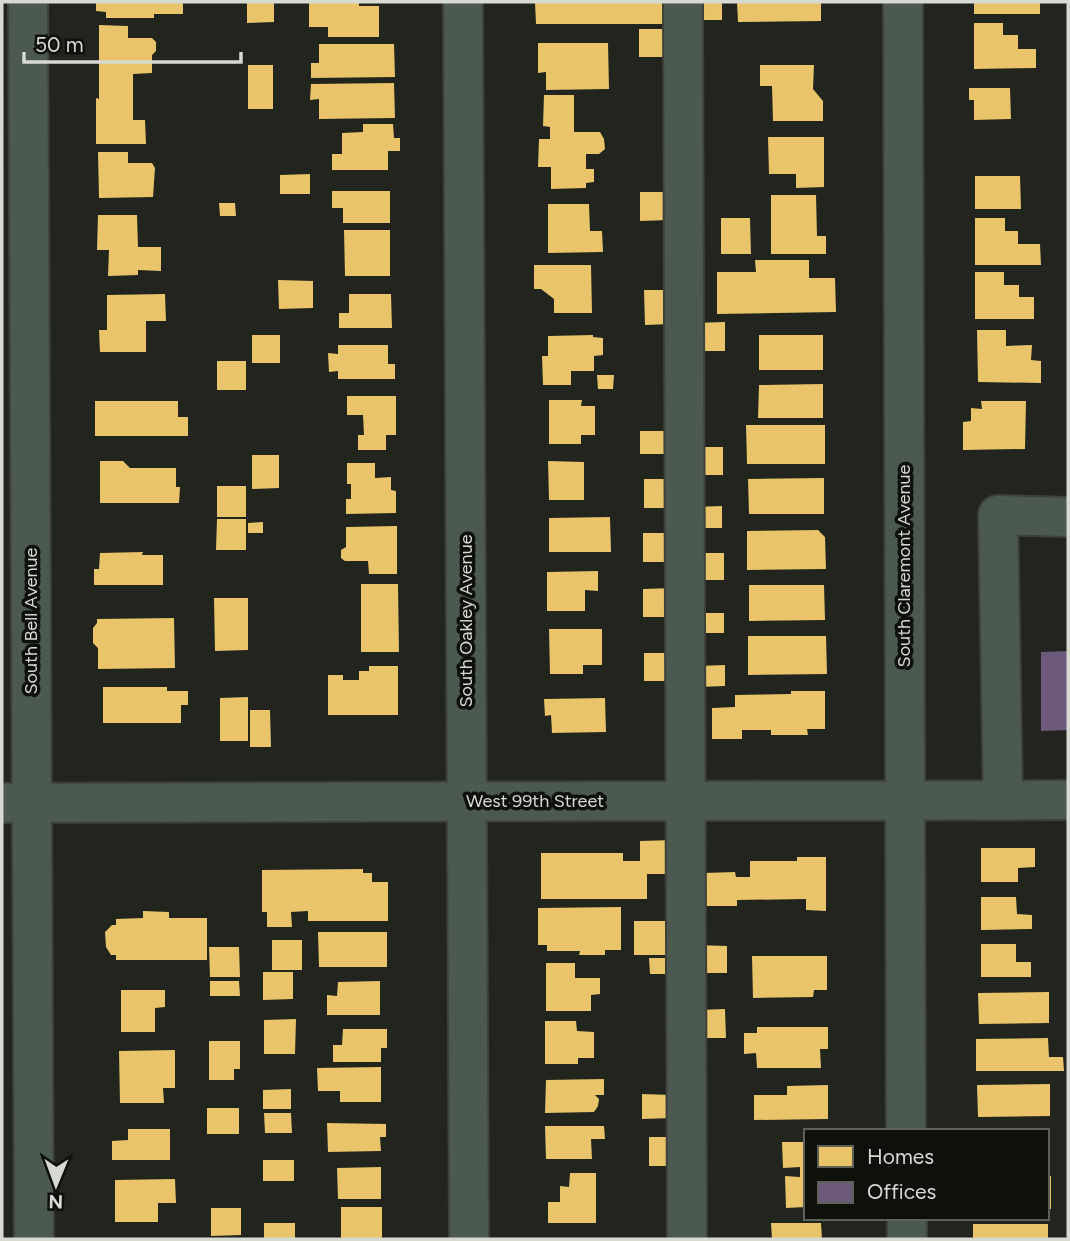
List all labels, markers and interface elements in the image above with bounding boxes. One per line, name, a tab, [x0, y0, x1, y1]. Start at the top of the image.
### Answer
scale bar	[24, 21, 242, 65]
text: 50 m	[35, 32, 84, 57]
street label: South Claremont Avenue	[893, 464, 915, 667]
street label: South Oakley Avenue	[455, 534, 477, 708]
street label: South Bell Avenue	[20, 547, 42, 694]
street label: West 99th Street	[466, 790, 604, 812]
legend	[804, 1129, 1049, 1220]
text: Homes	[867, 1144, 934, 1169]
north arrow	[21, 1150, 91, 1220]
text: Offices	[867, 1179, 936, 1204]
text: N	[48, 1190, 63, 1213]

